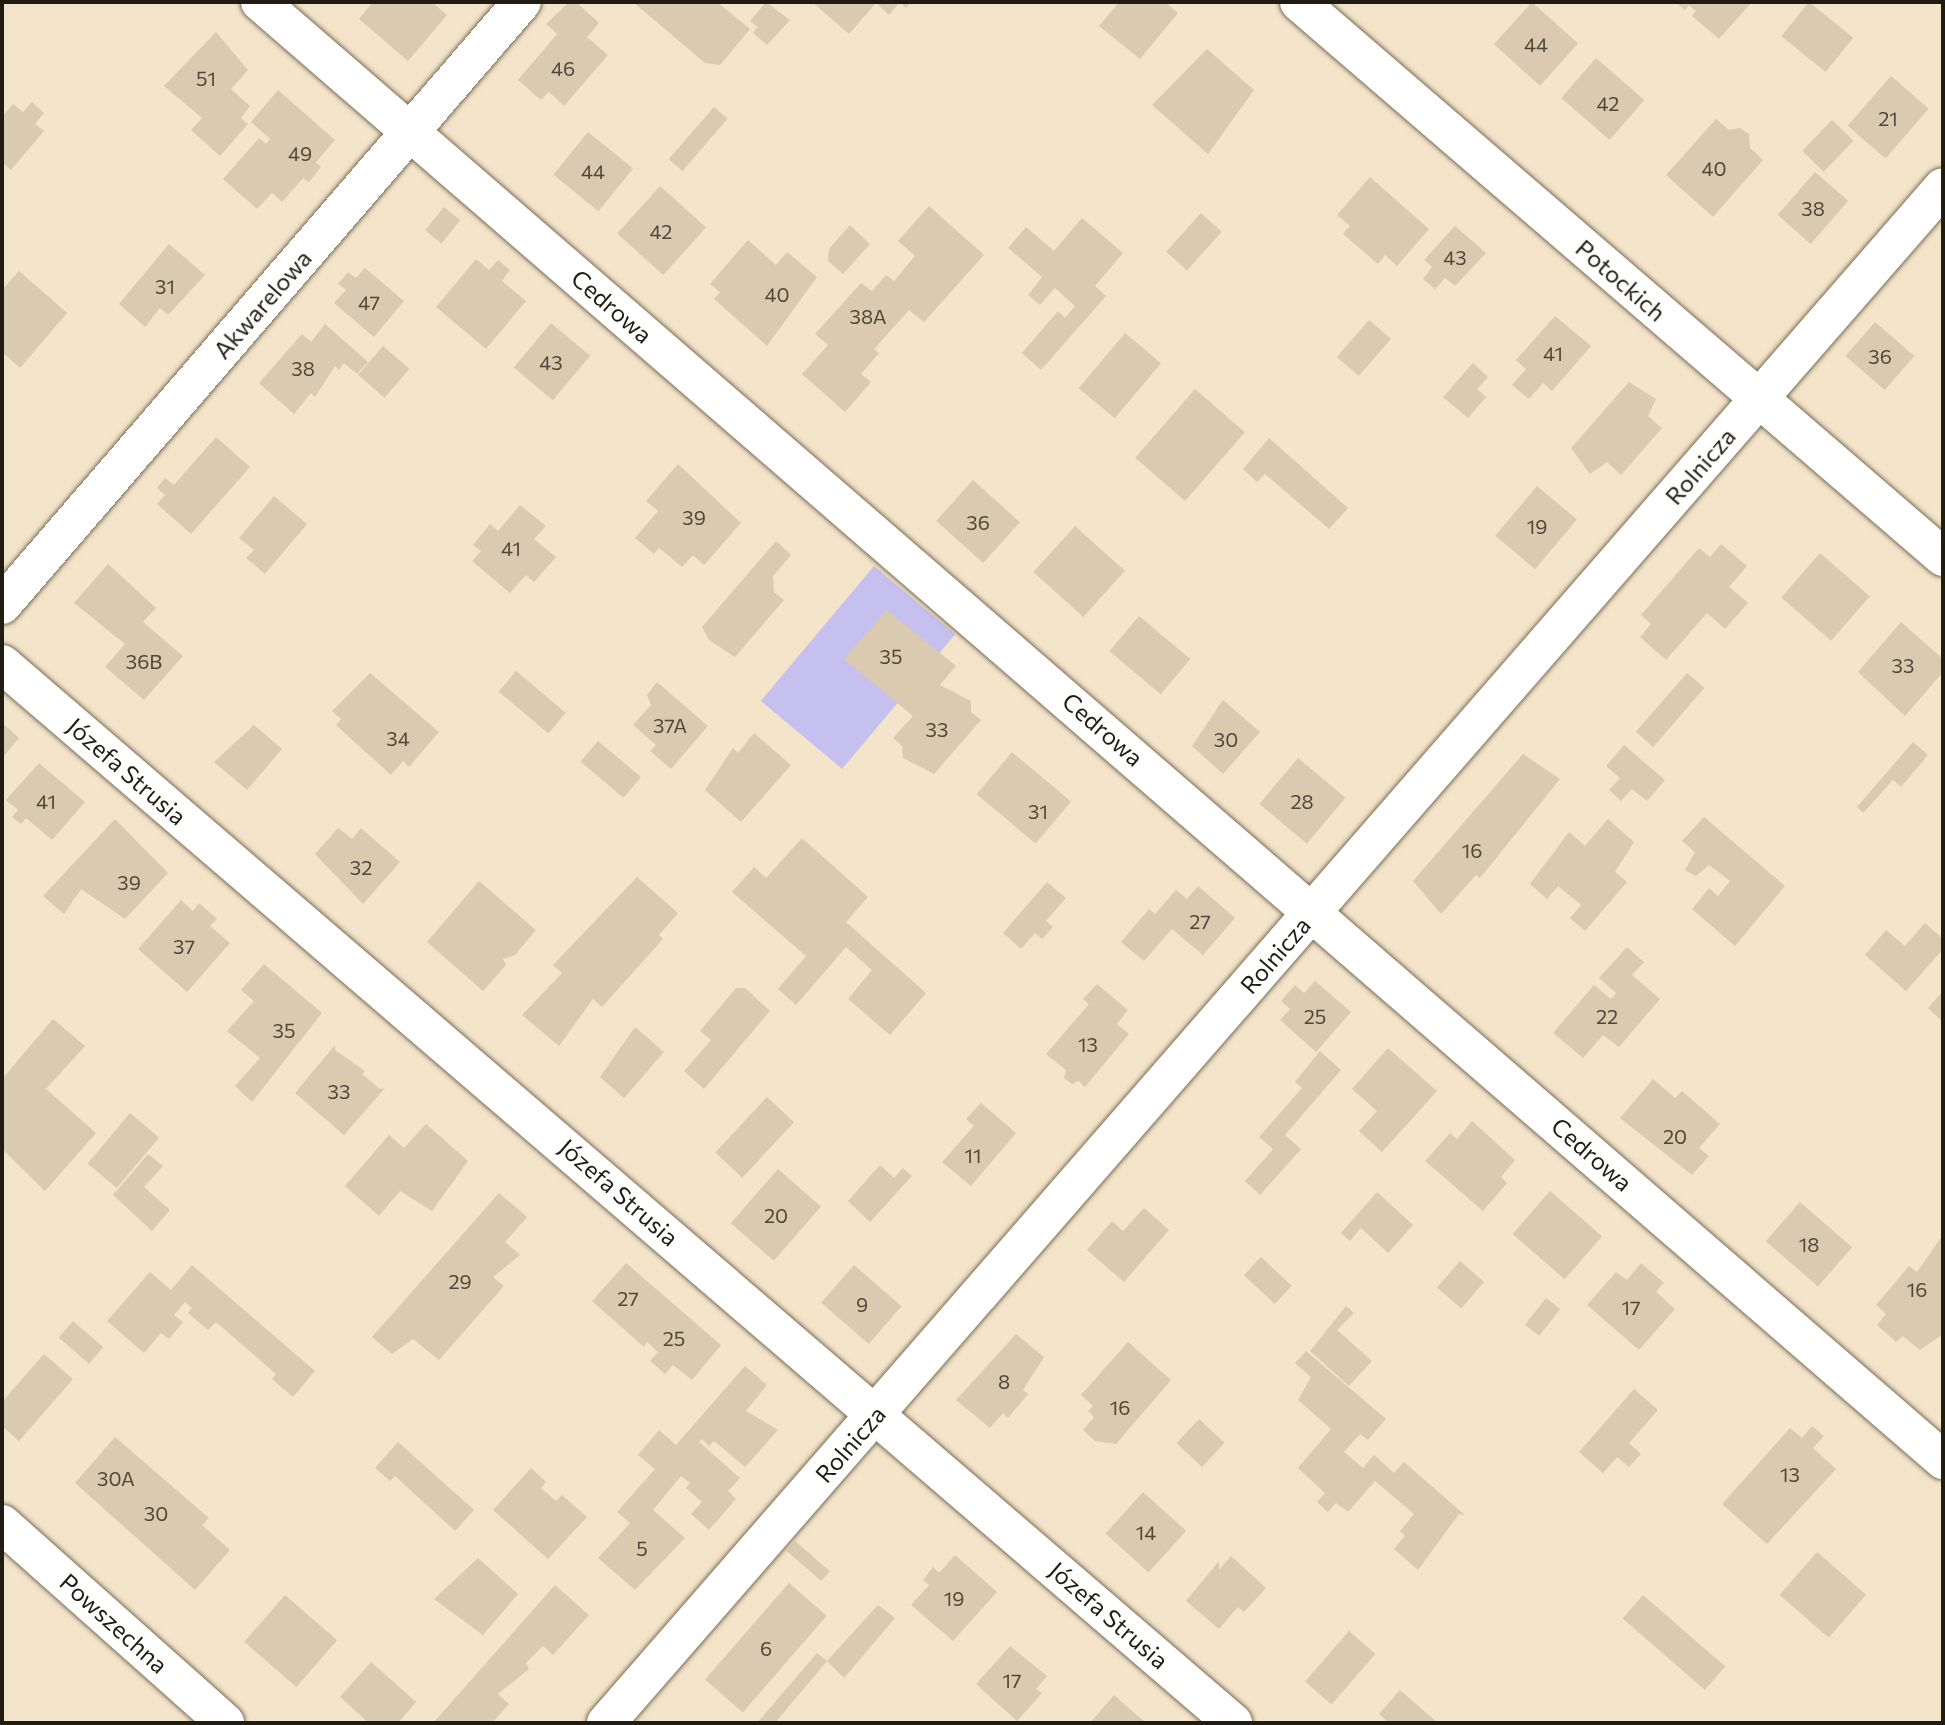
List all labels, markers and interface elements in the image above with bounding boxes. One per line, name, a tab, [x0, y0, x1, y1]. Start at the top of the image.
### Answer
house number: 44	[1524, 32, 1548, 56]
house number: 46	[551, 56, 575, 80]
house number: 51	[196, 66, 216, 90]
house number: 42	[1597, 91, 1619, 115]
house number: 21	[1878, 106, 1898, 130]
house number: 49	[288, 141, 312, 165]
house number: 40	[1701, 156, 1727, 180]
house number: 44	[581, 159, 605, 183]
house number: 38	[1801, 196, 1825, 220]
house number: 42	[650, 219, 672, 243]
street label: Potockich	[1570, 233, 1672, 327]
street label: Akwarelowa	[207, 244, 317, 364]
house number: 43	[1443, 245, 1467, 269]
street label: Cedrowa	[566, 263, 658, 349]
house number: 31	[155, 274, 175, 298]
house number: 40	[764, 282, 790, 306]
house number: 47	[358, 290, 380, 314]
house number: 38A	[850, 304, 886, 328]
house number: 41	[1543, 341, 1563, 365]
house number: 36	[1868, 344, 1892, 368]
house number: 43	[539, 350, 563, 374]
house number: 38	[291, 356, 315, 380]
street label: Rolnicza	[1659, 422, 1741, 510]
house number: 39	[682, 505, 706, 529]
house number: 36	[966, 510, 990, 534]
house number: 19	[1527, 514, 1547, 538]
house number: 41	[501, 536, 521, 560]
house number: 35	[880, 644, 902, 668]
house number: 36B	[126, 649, 162, 673]
house number: 33	[1892, 653, 1914, 677]
street label: Cedrowa	[1057, 686, 1149, 772]
street label: Józefa Strusia	[62, 711, 192, 831]
house number: 37A	[653, 713, 687, 737]
house number: 33	[926, 717, 948, 741]
house number: 34	[386, 726, 410, 750]
house number: 30	[1214, 727, 1238, 751]
house number: 41	[36, 789, 56, 813]
house number: 28	[1290, 789, 1314, 813]
house number: 31	[1028, 799, 1048, 823]
house number: 16	[1462, 838, 1482, 862]
house number: 32	[350, 855, 372, 879]
house number: 39	[117, 870, 141, 894]
house number: 27	[1189, 909, 1211, 933]
street label: Rolnicza	[1234, 911, 1316, 999]
house number: 37	[173, 934, 195, 958]
house number: 25	[1304, 1004, 1326, 1028]
house number: 22	[1596, 1004, 1618, 1028]
house number: 35	[273, 1018, 295, 1042]
house number: 13	[1078, 1032, 1098, 1056]
house number: 33	[328, 1079, 350, 1103]
street label: Cedrowa	[1546, 1111, 1638, 1197]
house number: 20	[1663, 1124, 1687, 1148]
street label: Józefa Strusia	[554, 1132, 684, 1252]
house number: 11	[964, 1143, 982, 1167]
house number: 20	[764, 1203, 788, 1227]
house number: 18	[1799, 1232, 1819, 1256]
house number: 29	[448, 1269, 472, 1293]
house number: 16	[1907, 1277, 1927, 1301]
house number: 27	[617, 1286, 639, 1310]
house number: 9	[856, 1292, 868, 1316]
house number: 17	[1621, 1295, 1641, 1319]
house number: 25	[663, 1326, 685, 1350]
house number: 8	[998, 1369, 1010, 1393]
house number: 16	[1110, 1395, 1130, 1419]
street label: Rolnicza	[809, 1400, 891, 1488]
house number: 13	[1780, 1462, 1800, 1486]
house number: 30A	[97, 1466, 135, 1490]
house number: 30	[144, 1501, 168, 1525]
house number: 14	[1136, 1520, 1156, 1544]
house number: 5	[636, 1536, 648, 1560]
street label: Józefa Strusia	[1044, 1555, 1174, 1675]
street label: Powszechna	[54, 1567, 174, 1679]
house number: 19	[944, 1586, 964, 1610]
house number: 6	[760, 1636, 772, 1660]
house number: 17	[1002, 1668, 1022, 1692]

